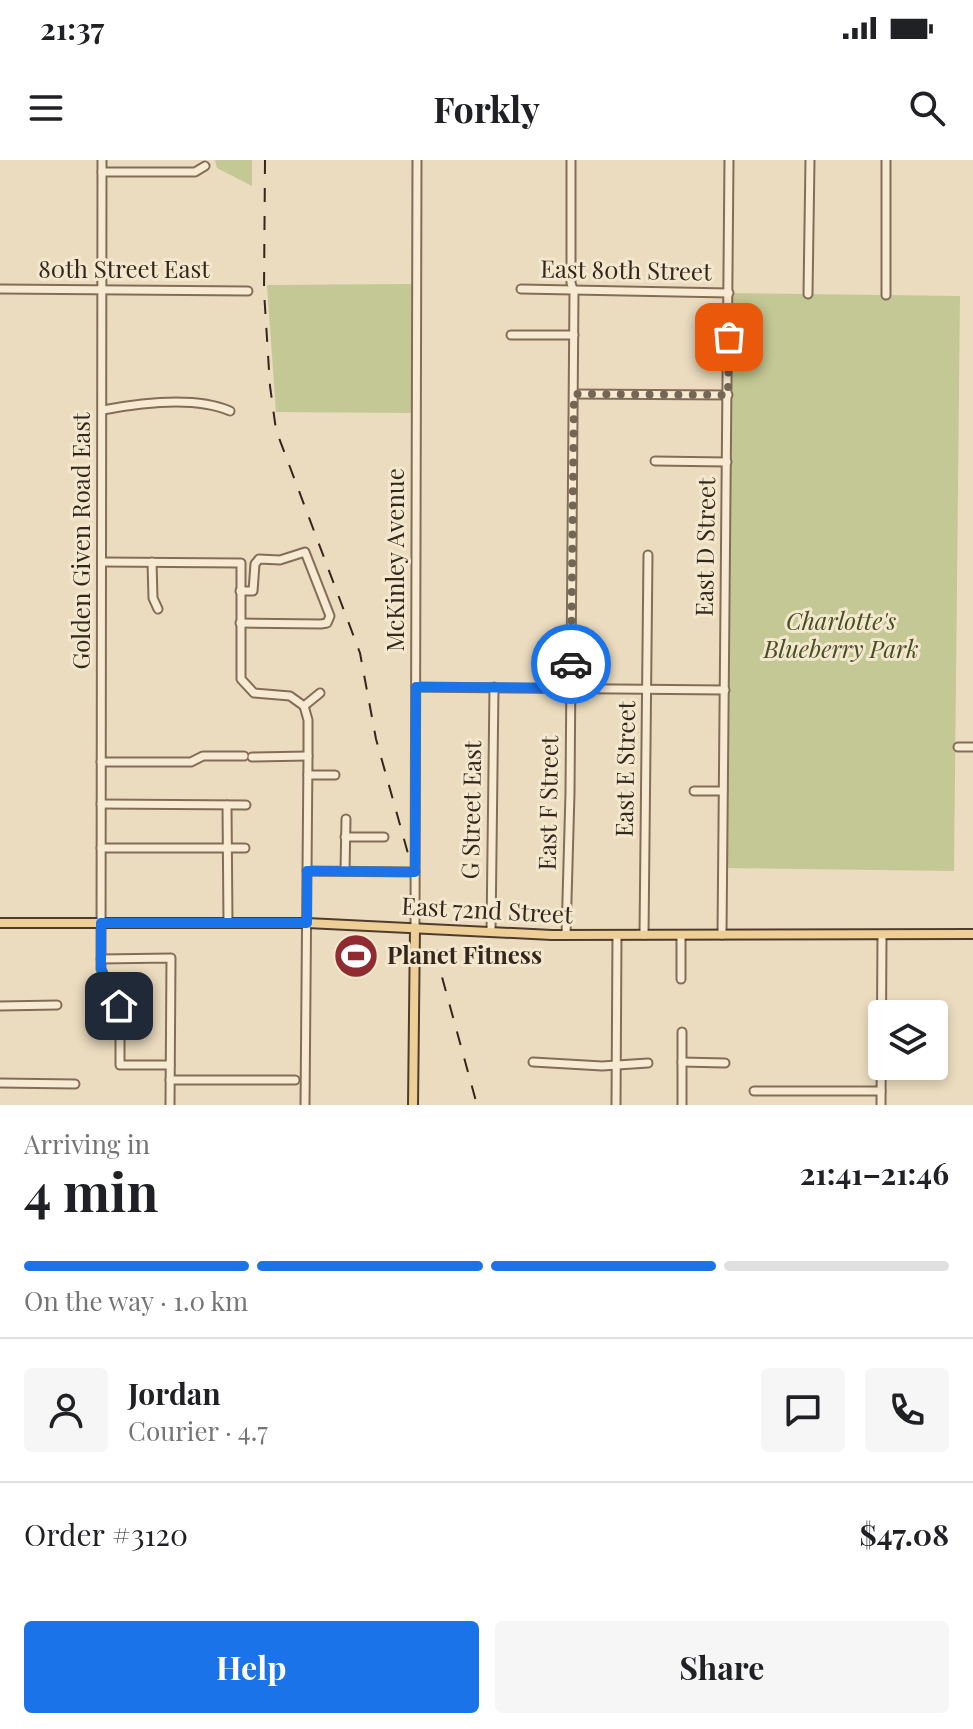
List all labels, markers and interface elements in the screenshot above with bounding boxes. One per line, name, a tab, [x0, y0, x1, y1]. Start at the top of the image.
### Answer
text: 21:37	[40, 8, 104, 48]
text: Forkly	[433, 84, 540, 132]
icon: menu	[24, 86, 68, 130]
icon: search	[905, 86, 949, 130]
street label: 80th Street East	[38, 252, 210, 284]
street label: East 80th Street	[540, 252, 712, 287]
pin	[695, 303, 763, 371]
icon: bag	[707, 315, 751, 359]
street label: Golden Given Road East	[64, 412, 96, 670]
street label: McKinley Avenue	[378, 468, 410, 652]
street label: East D Street	[687, 477, 721, 617]
park label: Charlotte's Blueberry Park	[762, 604, 919, 664]
courier	[531, 624, 611, 704]
icon: car	[549, 642, 593, 686]
street label: East E Street	[607, 700, 641, 837]
street label: East F Street	[530, 735, 564, 871]
street label: G Street East	[453, 740, 487, 880]
street label: East 72nd Street	[401, 889, 574, 929]
sports icon: Planet Fitness	[332, 932, 380, 980]
place label: Planet Fitness	[387, 938, 542, 970]
pin	[85, 972, 153, 1040]
icon: home	[97, 984, 141, 1028]
map controls	[868, 1000, 948, 1080]
button: layers	[868, 1000, 948, 1080]
text: Arriving in	[24, 1126, 150, 1161]
text: 21:41–21:46	[800, 1153, 949, 1193]
text: 4 min	[24, 1156, 158, 1225]
text: On the way · 1.0 km	[24, 1283, 248, 1318]
button: person	[24, 1368, 108, 1452]
button: chat	[761, 1368, 845, 1452]
button: phone	[865, 1368, 949, 1452]
text: Jordan	[128, 1373, 221, 1413]
text: Courier · 4.7	[128, 1413, 268, 1448]
text: Order #3120	[24, 1514, 188, 1554]
text: $47.08	[859, 1514, 949, 1554]
button: Help	[24, 1621, 479, 1713]
button: Share	[495, 1621, 949, 1713]

